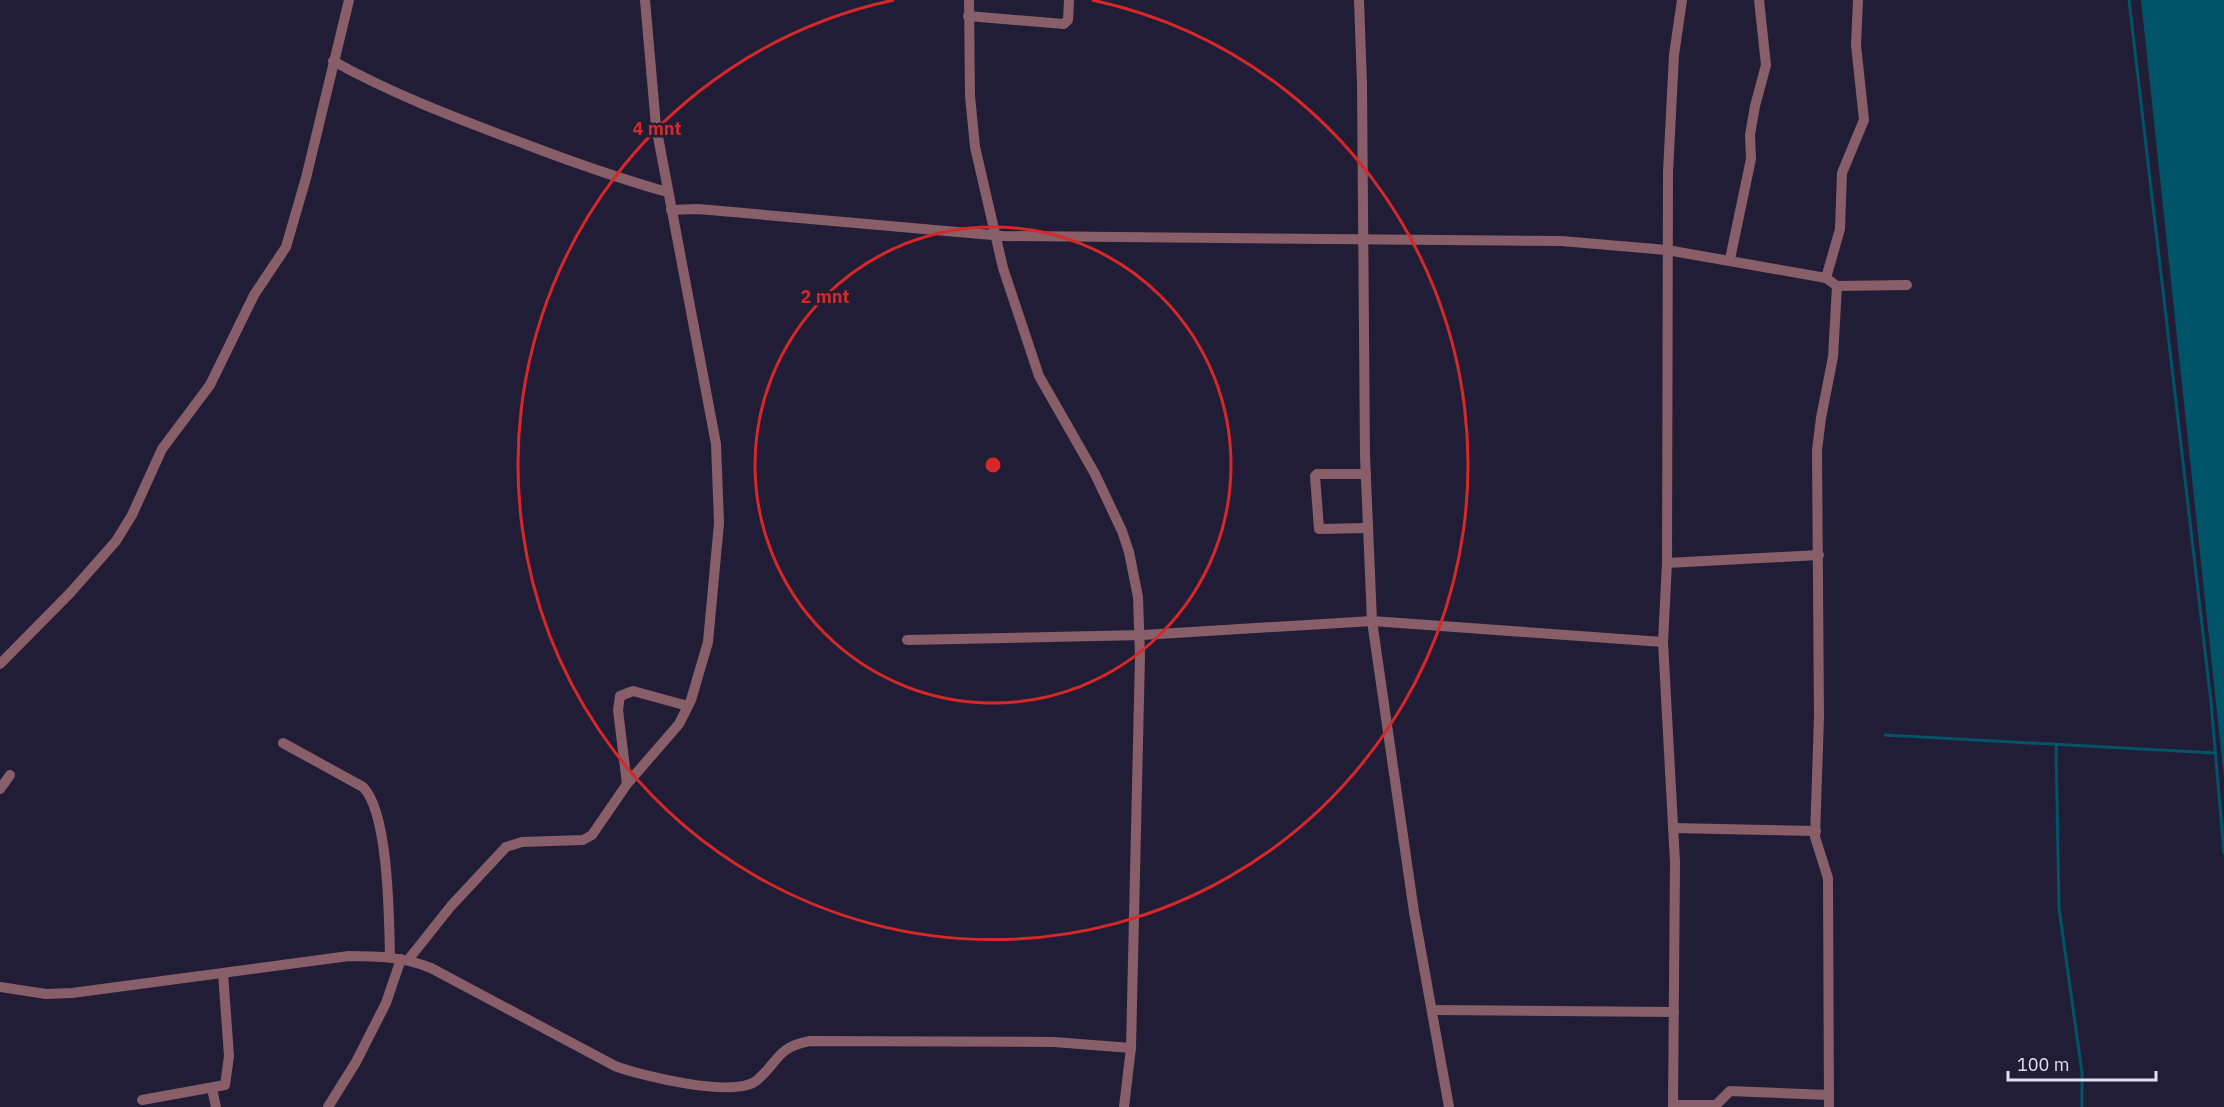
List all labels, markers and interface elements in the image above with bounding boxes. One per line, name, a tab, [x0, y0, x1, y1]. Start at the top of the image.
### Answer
text: 4 mnt	[633, 117, 681, 140]
text: 2 mnt	[801, 285, 849, 308]
centre of rings	[983, 455, 1003, 475]
scale bar	[2008, 1044, 2156, 1082]
text: 100 m	[2017, 1053, 2069, 1076]

